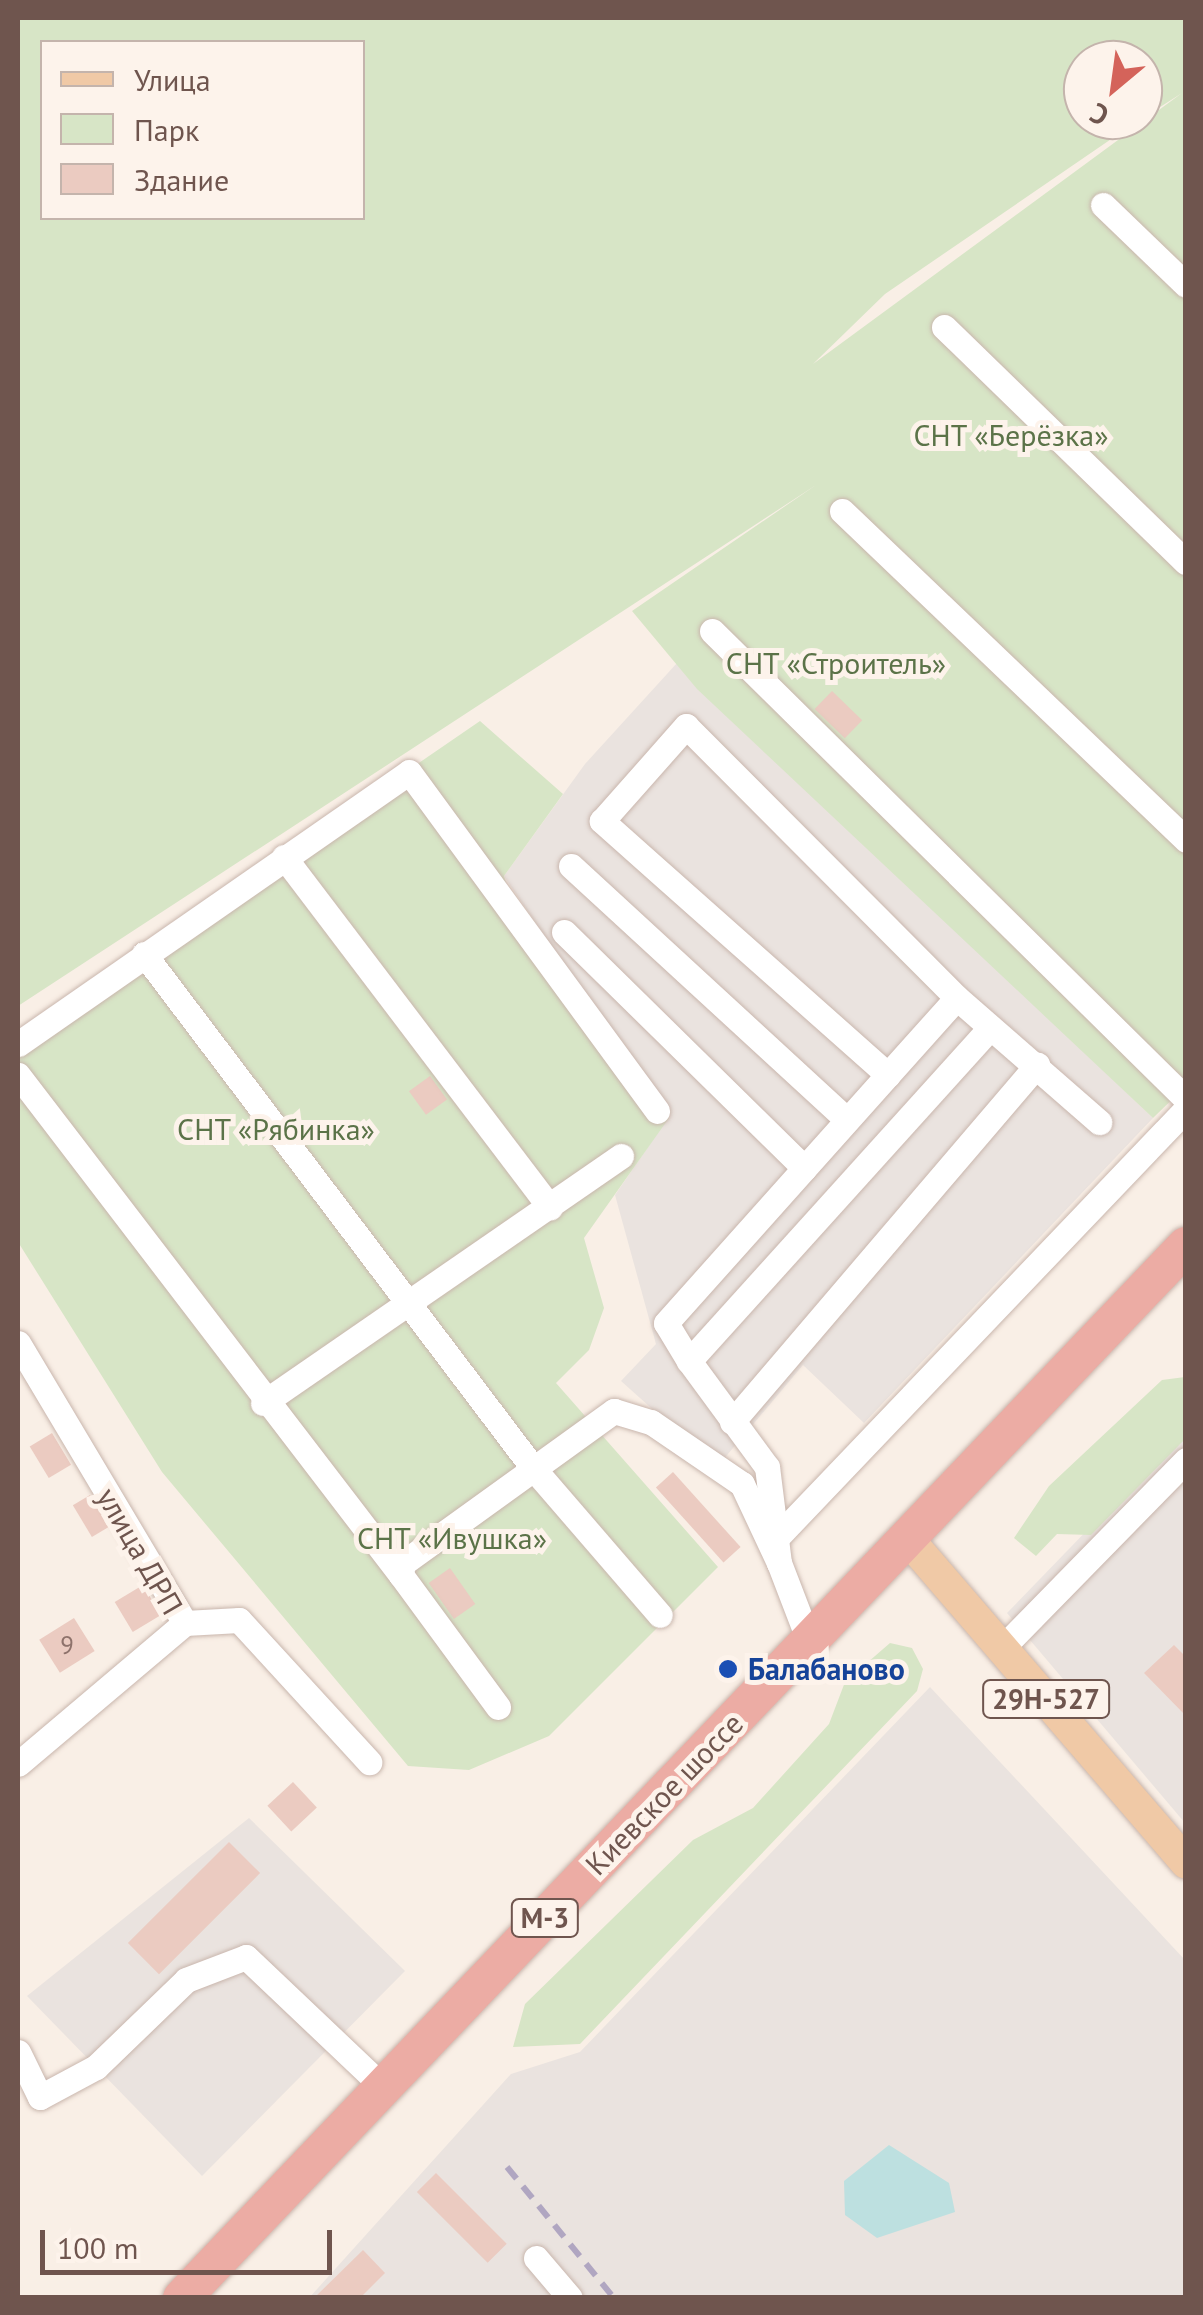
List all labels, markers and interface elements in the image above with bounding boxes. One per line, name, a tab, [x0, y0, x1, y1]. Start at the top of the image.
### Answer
legend	[40, 40, 365, 220]
north arrow	[1063, 40, 1163, 140]
text: Улица	[134, 60, 211, 99]
text: С	[1083, 95, 1115, 135]
text: Парк	[134, 110, 199, 149]
text: Здание	[134, 160, 229, 199]
park label: СНТ «Берёзка»	[913, 417, 1109, 453]
park label: СНТ «Строитель»	[725, 645, 947, 681]
park label: СНТ «Рябинка»	[177, 1111, 375, 1147]
street label: улица ДРП	[89, 1481, 191, 1621]
park label: СНТ «Ивушка»	[356, 1520, 548, 1556]
house number: 9	[60, 1630, 74, 1660]
place label: Балабаново	[748, 1651, 905, 1687]
marker: Балабаново	[717, 1658, 739, 1680]
road number: 29Н-527	[981, 1676, 1111, 1722]
street label: Киевское шоссе	[578, 1706, 750, 1882]
road number: М-3	[510, 1895, 580, 1941]
scale bar	[45, 2210, 338, 2272]
text: 100 m	[57, 2228, 138, 2267]

